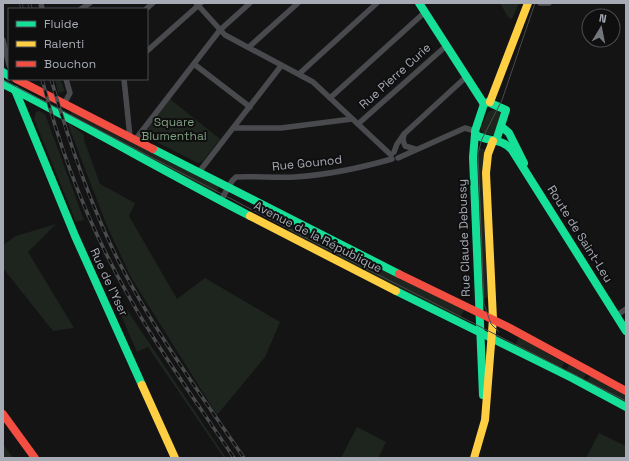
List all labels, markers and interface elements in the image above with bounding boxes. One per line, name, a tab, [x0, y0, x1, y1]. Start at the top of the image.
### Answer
legend	[8, 8, 148, 80]
north arrow	[581, 8, 621, 48]
text: N	[598, 11, 608, 26]
text: Fluide	[44, 16, 79, 32]
text: Ralenti	[44, 36, 84, 52]
street label: Rue Pierre Curie	[356, 40, 434, 112]
text: Bouchon	[44, 56, 96, 72]
park label: Square Blumenthal	[141, 114, 207, 144]
street label: Rue Gounod	[271, 151, 343, 175]
street label: Rue Claude Debussy	[454, 179, 474, 297]
street label: Route de Saint-Leu	[544, 182, 616, 286]
street label: Avenue de la République	[251, 198, 385, 276]
street label: Rue de l'Yser	[86, 245, 132, 319]

